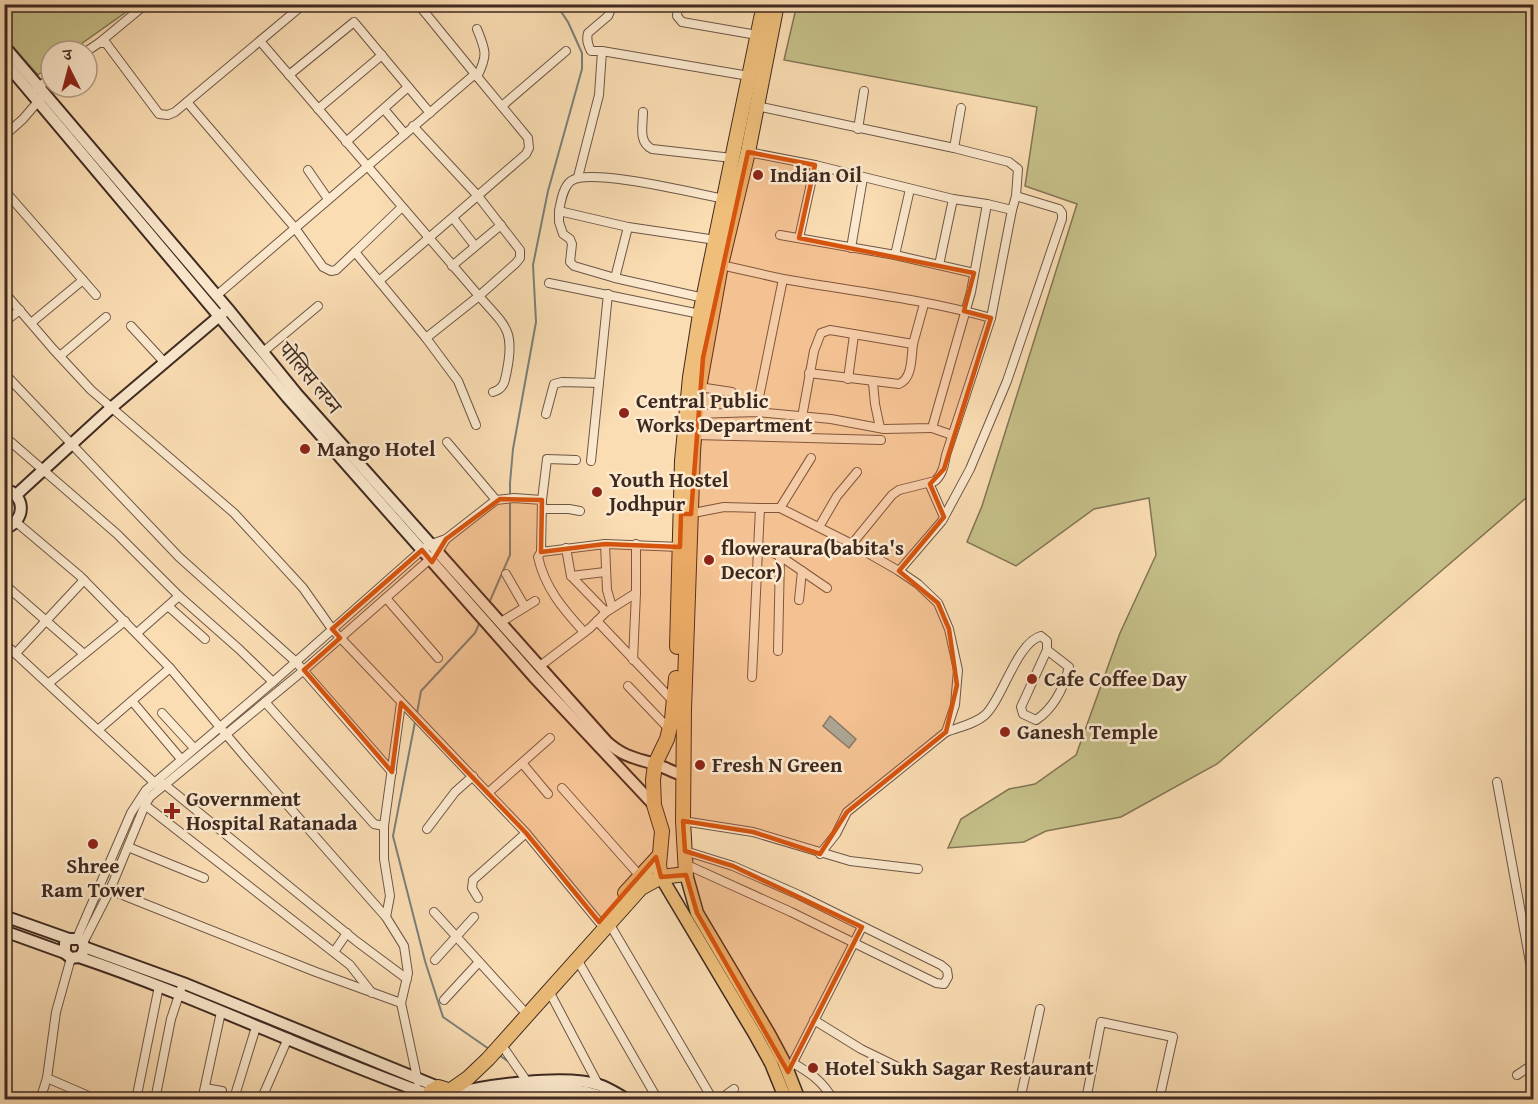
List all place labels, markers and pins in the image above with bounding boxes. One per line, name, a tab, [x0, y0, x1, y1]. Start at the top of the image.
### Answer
place label: Indian Oil	[770, 159, 863, 190]
marker: Indian Oil	[751, 168, 765, 182]
place label: Central Public Works Department	[636, 385, 812, 440]
marker: Central Public Works Department	[617, 406, 631, 420]
place label: Mango Hotel	[317, 433, 436, 464]
marker: Mango Hotel	[298, 442, 312, 456]
place label: Youth Hostel Jodhpur	[606, 464, 729, 519]
marker: Youth Hostel Jodhpur	[590, 485, 604, 499]
place label: floweraura(babita's Decor)	[721, 532, 904, 587]
marker: floweraura(babita's Decor)	[702, 553, 716, 567]
place label: Cafe Coffee Day	[1044, 663, 1187, 694]
marker: Cafe Coffee Day	[1025, 672, 1039, 686]
place label: Ganesh Temple	[1017, 716, 1158, 747]
marker: Ganesh Temple	[998, 725, 1012, 739]
place label: Fresh N Green	[712, 749, 843, 780]
marker: Fresh N Green	[693, 758, 707, 772]
place label: Government Hospital Ratanada	[186, 783, 358, 838]
marker: Government Hospital Ratanada	[163, 802, 181, 820]
marker: Shree Ram Tower	[86, 837, 100, 851]
place label: Shree Ram Tower	[41, 850, 145, 905]
place label: Hotel Sukh Sagar Restaurant	[825, 1052, 1094, 1083]
marker: Hotel Sukh Sagar Restaurant	[806, 1061, 820, 1075]

